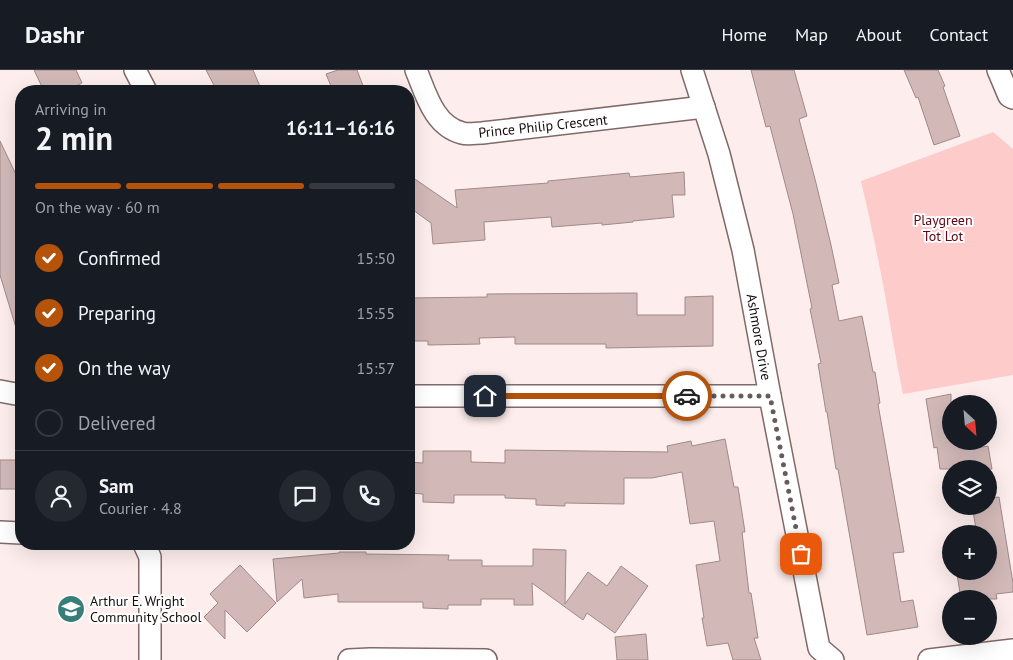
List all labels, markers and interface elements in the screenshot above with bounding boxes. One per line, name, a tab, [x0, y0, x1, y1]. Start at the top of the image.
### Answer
text: Dashr	[25, 19, 84, 50]
text: Home	[721, 23, 767, 46]
text: Map	[795, 23, 828, 46]
text: About	[856, 23, 902, 46]
text: Contact	[930, 23, 988, 46]
text: Arriving in	[35, 99, 106, 119]
street label: Prince Philip Crescent	[478, 110, 609, 142]
text: 16:11–16:16	[286, 116, 395, 140]
text: 2 min	[35, 117, 113, 159]
text: On the way · 60 m	[35, 197, 160, 217]
park label: Playgreen Tot Lot	[913, 211, 973, 245]
icon: check	[35, 244, 63, 272]
text: Confirmed	[78, 246, 161, 270]
text: 15:50	[357, 248, 395, 268]
street label: Ashmore Drive	[743, 292, 775, 382]
icon: check	[35, 299, 63, 327]
text: Preparing	[78, 301, 156, 325]
text: 15:55	[357, 303, 395, 323]
icon: check	[35, 354, 63, 382]
text: On the way	[78, 356, 170, 380]
text: 15:57	[357, 358, 395, 378]
courier	[662, 371, 712, 421]
pin	[464, 375, 506, 417]
icon: home	[471, 382, 499, 410]
icon: car	[673, 382, 701, 410]
north arrow	[942, 395, 998, 450]
map controls	[942, 395, 997, 645]
text: Delivered	[78, 411, 156, 435]
button: layers	[942, 460, 997, 515]
button: person	[35, 470, 87, 522]
button: chat	[279, 470, 331, 522]
button: phone	[343, 470, 395, 522]
text: Sam	[99, 474, 134, 498]
text: Courier · 4.8	[99, 498, 182, 518]
button: +	[942, 525, 997, 580]
pin	[780, 533, 822, 575]
icon: bag	[787, 540, 815, 568]
button: −	[942, 590, 997, 645]
place label: Arthur E. Wright Community School	[90, 592, 202, 626]
school or university icon: Arthur E. Wright Community School	[56, 594, 86, 624]

